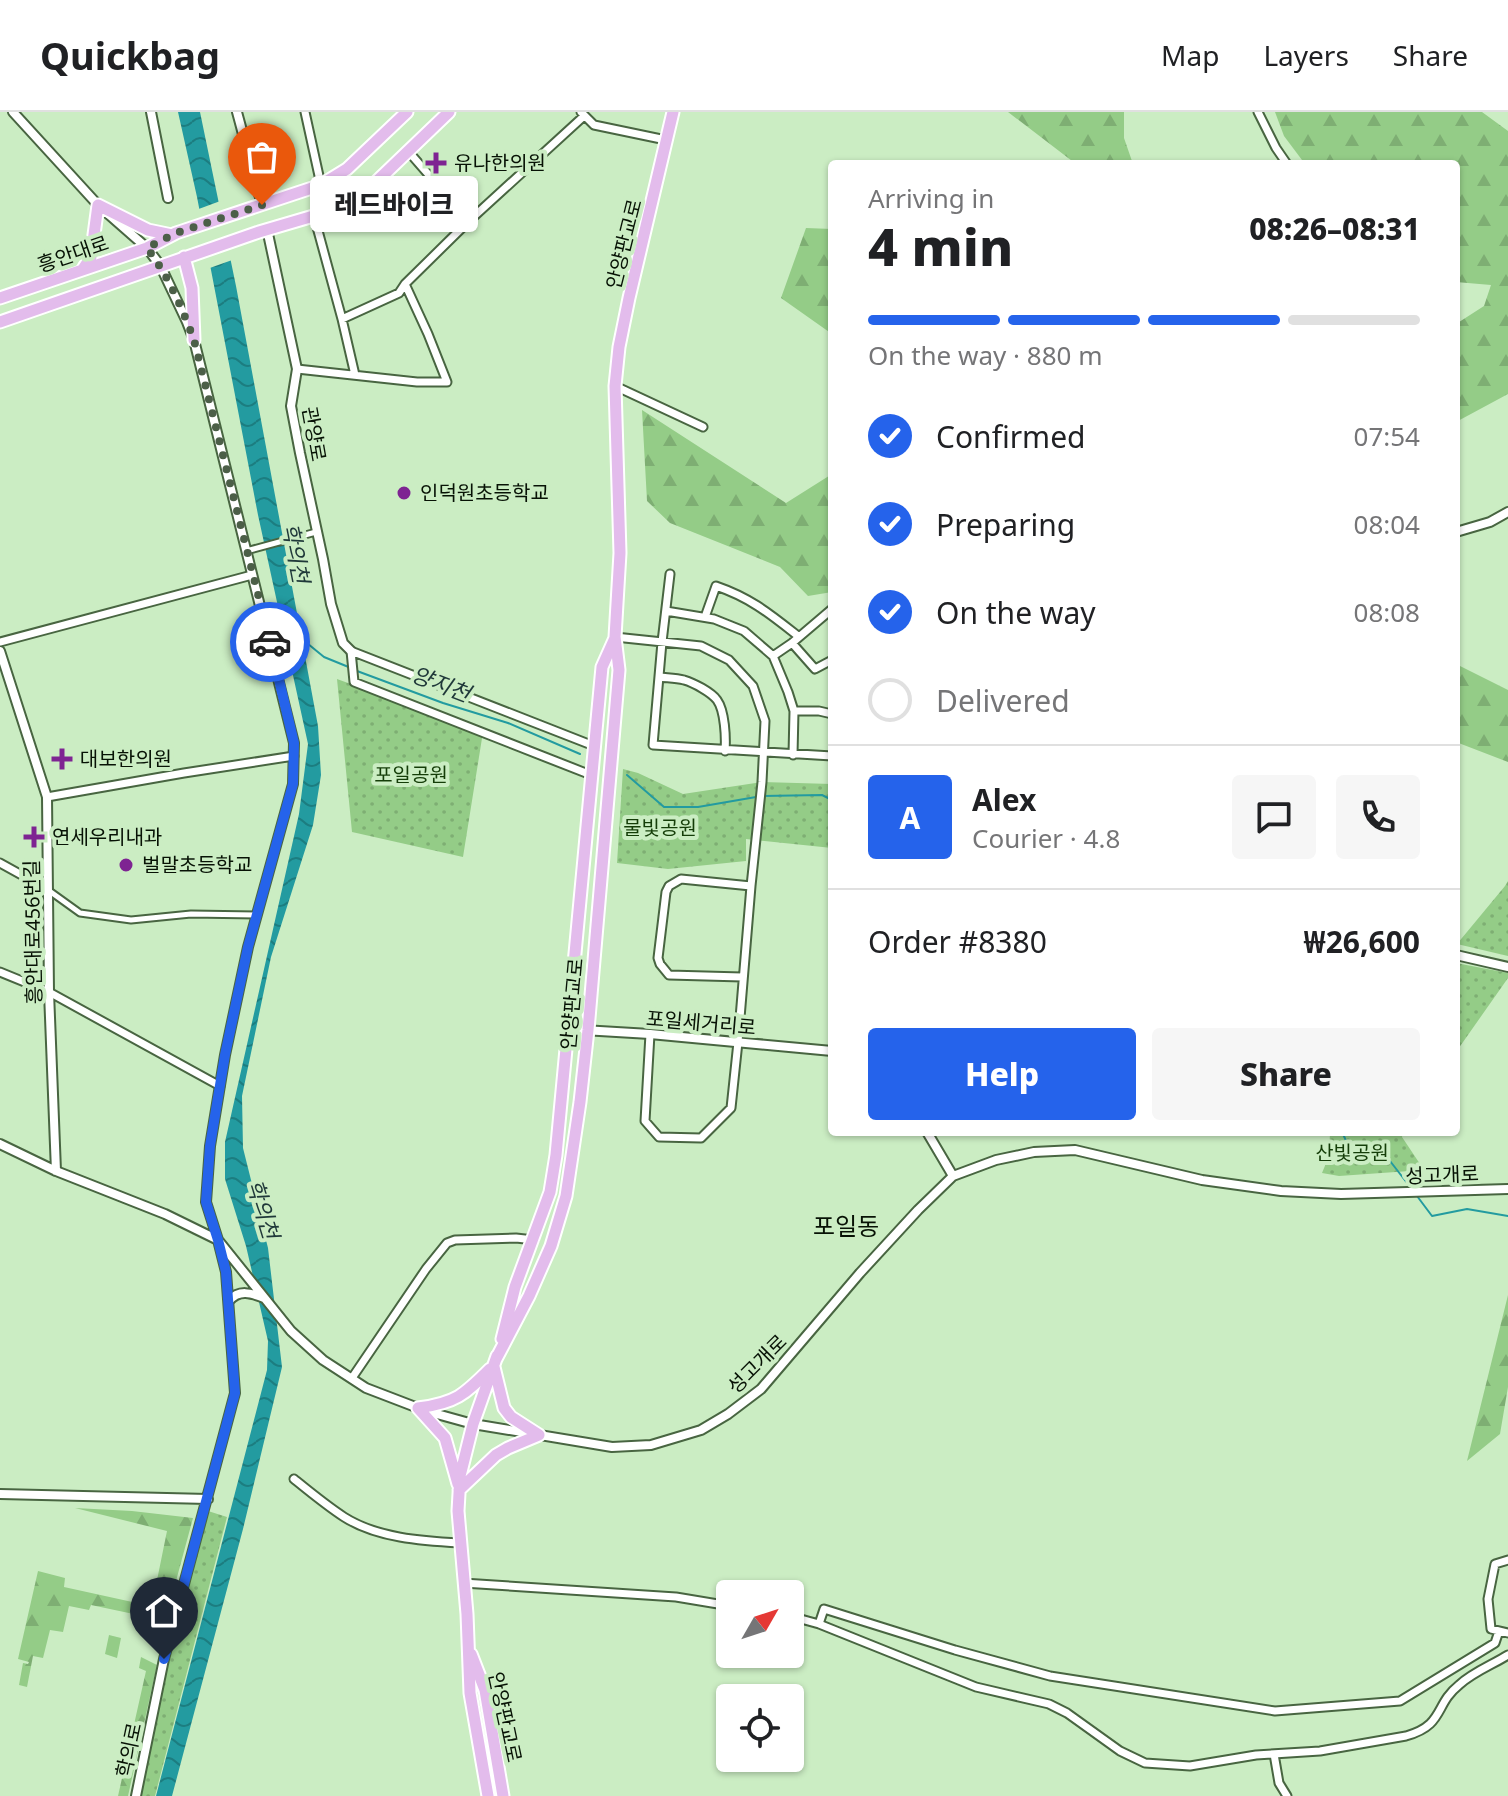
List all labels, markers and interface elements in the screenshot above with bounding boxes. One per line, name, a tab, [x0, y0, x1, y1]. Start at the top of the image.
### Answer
text: Quickbag	[40, 29, 220, 81]
text: Map	[1161, 36, 1219, 74]
text: Layers	[1263, 36, 1349, 74]
text: Share	[1393, 36, 1468, 74]
pin	[228, 123, 296, 205]
icon: bag	[240, 135, 284, 179]
place label: 유나한의원	[454, 149, 546, 176]
marker: 유나한의원	[425, 152, 447, 174]
callout: 레드바이크	[310, 177, 478, 233]
text: Arriving in	[868, 180, 994, 216]
text: 레드바이크	[334, 186, 454, 222]
street label: 안양판교로	[599, 196, 648, 292]
text: 08:26–08:31	[1249, 208, 1420, 249]
text: 4 min	[868, 210, 1013, 281]
street label: 흥안대로	[34, 229, 112, 278]
text: On the way · 880 m	[868, 337, 1102, 373]
street label: 관양로	[296, 404, 333, 463]
icon: check	[868, 414, 912, 458]
text: Confirmed	[936, 416, 1086, 457]
text: 07:54	[1354, 418, 1420, 454]
place label: 인덕원초등학교	[420, 479, 549, 506]
marker: 인덕원초등학교	[395, 484, 413, 502]
icon: check	[868, 502, 912, 546]
text: Preparing	[936, 504, 1075, 545]
text: 08:04	[1354, 506, 1420, 542]
water label: 학의천	[276, 520, 318, 588]
icon: check	[868, 590, 912, 634]
text: On the way	[936, 592, 1096, 633]
text: 08:08	[1354, 594, 1420, 630]
courier	[230, 602, 310, 682]
icon: car	[248, 620, 292, 664]
water label: 양지천	[408, 658, 478, 709]
text: Delivered	[936, 680, 1070, 721]
place label: 대보한의원	[80, 745, 172, 772]
marker: 대보한의원	[51, 748, 73, 770]
park label: 포일공원	[374, 761, 448, 788]
button: chat	[1232, 775, 1316, 859]
button: phone	[1336, 775, 1420, 859]
text: Alex	[972, 779, 1036, 820]
text: A	[900, 797, 920, 838]
park label: 물빛공원	[623, 814, 697, 841]
text: Courier · 4.8	[972, 820, 1120, 856]
place label: 연세우리내과	[52, 823, 162, 850]
marker: 연세우리내과	[23, 826, 45, 848]
place label: 벌말초등학교	[142, 851, 252, 878]
marker: 벌말초등학교	[117, 856, 135, 874]
street label: 흥안대로456번길	[18, 859, 47, 1005]
text: Order #8380	[868, 921, 1047, 962]
text: ₩26,600	[1304, 921, 1420, 962]
street label: 안양판교로	[554, 957, 589, 1051]
street label: 포일세거리로	[645, 1004, 757, 1041]
button: Help	[868, 1028, 1136, 1120]
button: Share	[1152, 1028, 1420, 1120]
park label: 산빛공원	[1315, 1139, 1389, 1166]
street label: 성고개로	[1405, 1160, 1479, 1189]
water label: 학의천	[241, 1175, 288, 1245]
district label: 포일동	[813, 1209, 879, 1242]
street label: 성고개로	[721, 1328, 792, 1399]
pin	[130, 1577, 198, 1659]
north arrow	[716, 1580, 804, 1668]
map controls	[716, 1580, 804, 1772]
icon: home	[142, 1589, 186, 1633]
street label: 안양판교로	[483, 1669, 528, 1765]
button: locate	[716, 1684, 804, 1772]
street label: 학의로	[110, 1720, 147, 1780]

